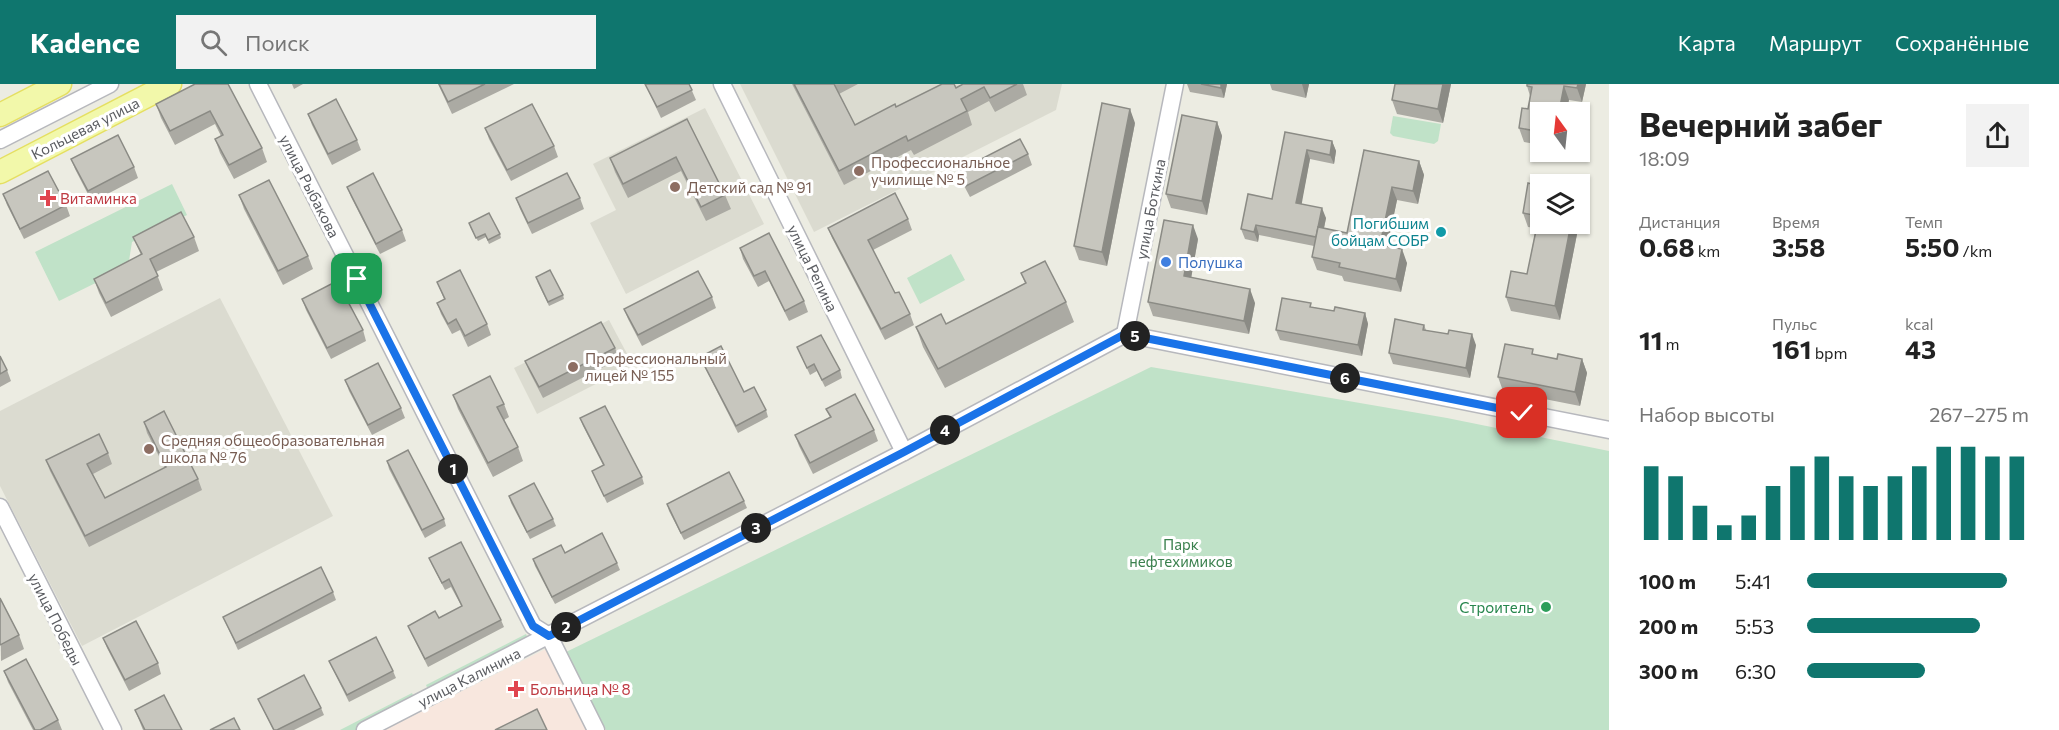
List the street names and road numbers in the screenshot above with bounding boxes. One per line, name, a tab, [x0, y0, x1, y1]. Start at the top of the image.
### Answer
street label: Кольцевая улица	[28, 93, 142, 163]
street label: улица Рыбакова	[276, 131, 344, 241]
street label: улица Боткина	[1131, 157, 1169, 261]
street label: улица Репина	[784, 222, 842, 314]
street label: улица Победы	[25, 570, 87, 668]
street label: улица Калинина	[415, 643, 523, 711]

